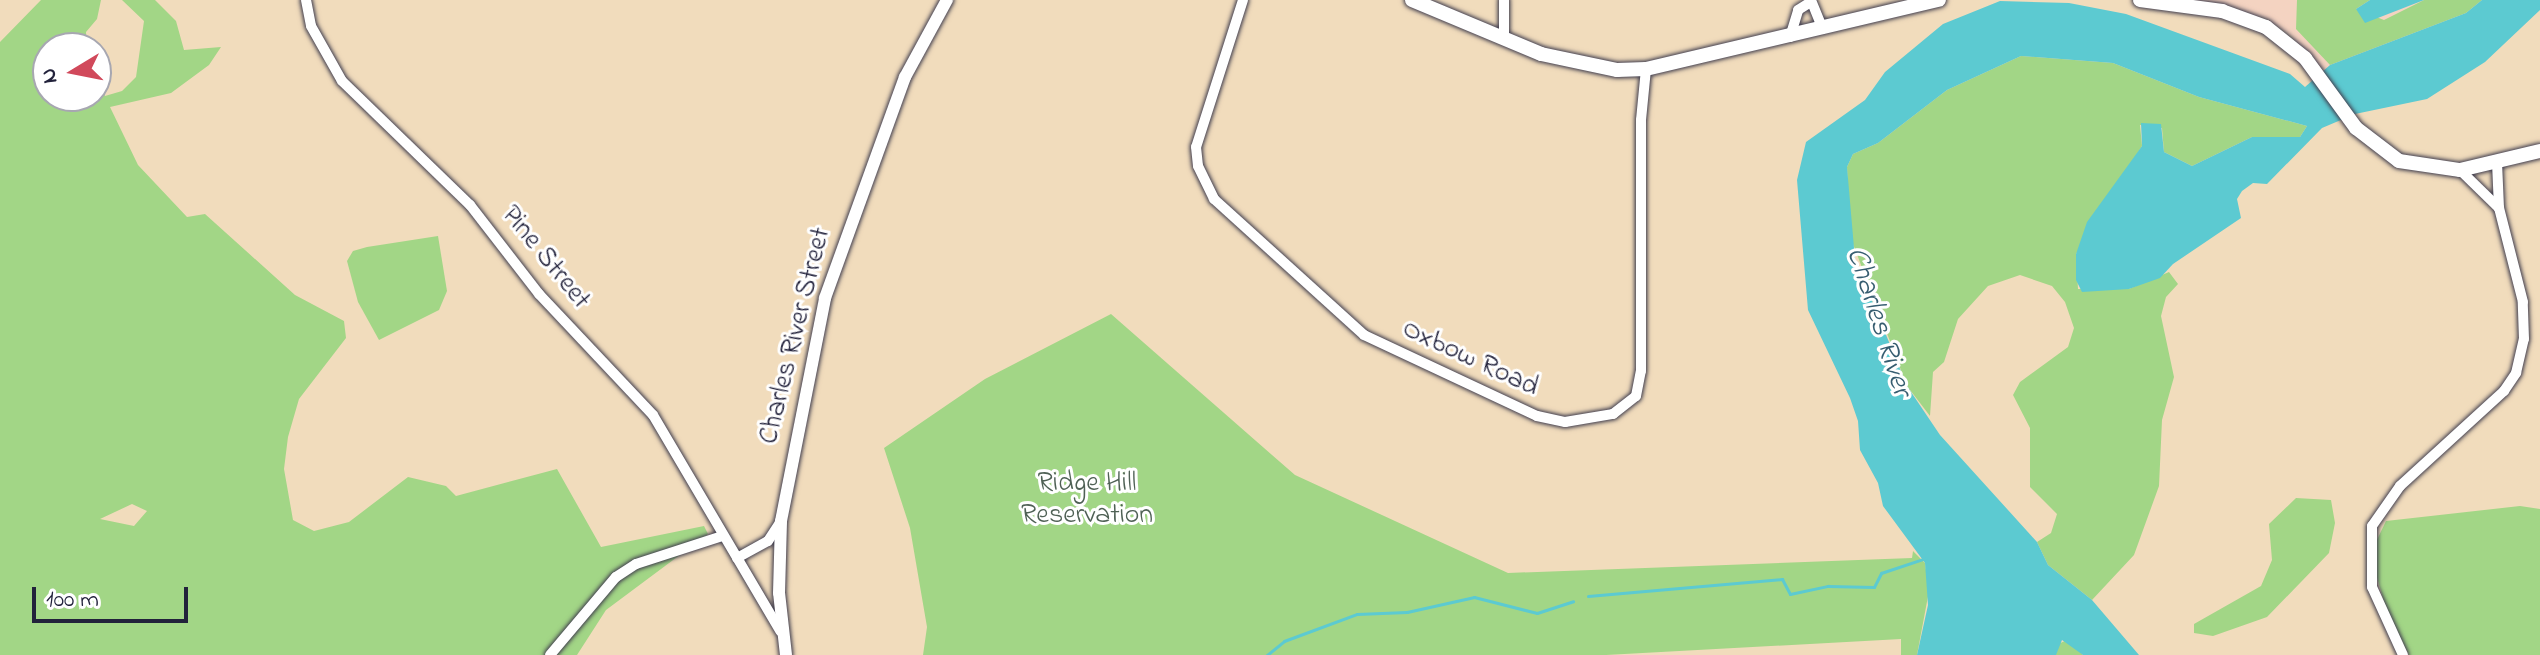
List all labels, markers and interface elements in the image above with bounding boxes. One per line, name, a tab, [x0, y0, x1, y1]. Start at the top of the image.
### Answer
north arrow	[32, 32, 112, 112]
text: N	[33, 66, 67, 86]
street label: Pine Street	[493, 199, 597, 317]
street label: Charles River Street	[753, 224, 839, 448]
water label: Charles River	[1837, 243, 1919, 401]
street label: Oxbow Road	[1396, 313, 1544, 405]
park label: Ridge Hill Reservation	[1021, 467, 1153, 533]
scale bar	[36, 571, 192, 621]
text: 100 m	[46, 583, 99, 618]

